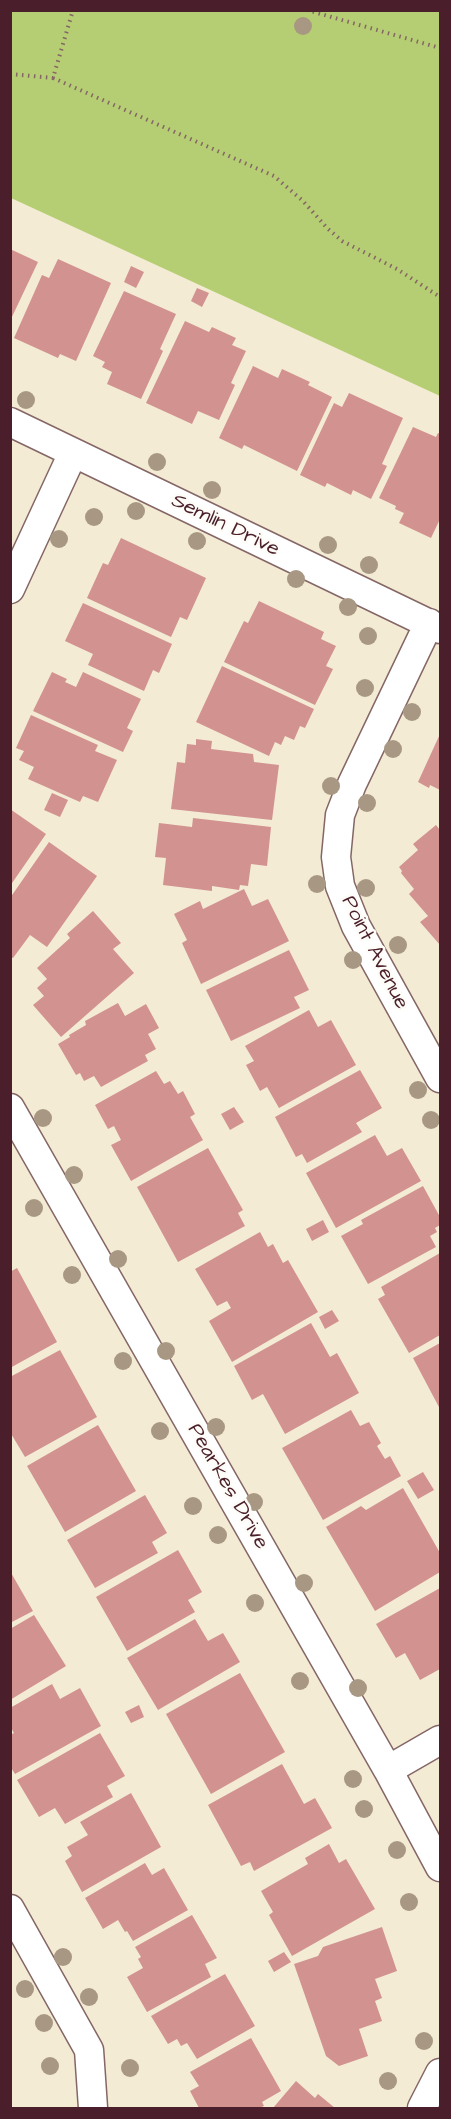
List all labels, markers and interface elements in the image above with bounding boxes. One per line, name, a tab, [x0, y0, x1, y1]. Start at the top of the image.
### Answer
street label: Semlin Drive	[167, 489, 283, 563]
street label: Point Avenue	[335, 892, 413, 1014]
street label: Pearkes Drive	[181, 1420, 273, 1554]

